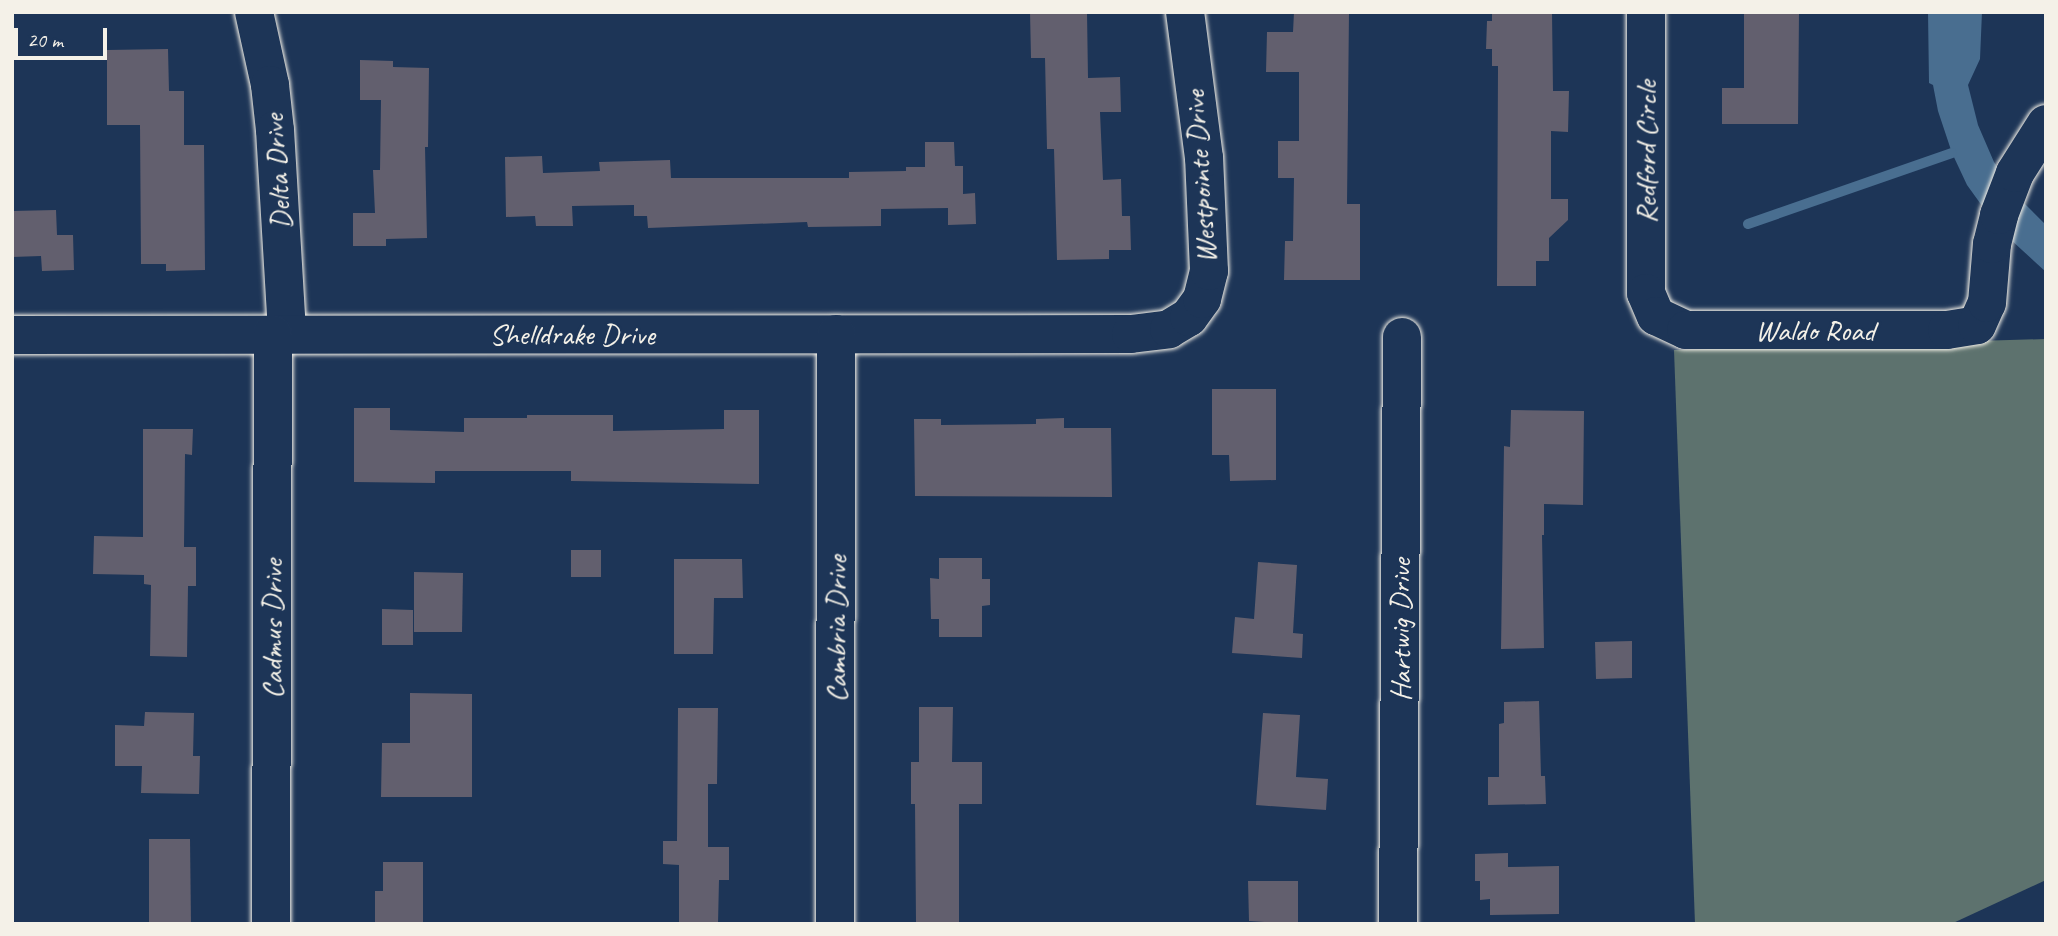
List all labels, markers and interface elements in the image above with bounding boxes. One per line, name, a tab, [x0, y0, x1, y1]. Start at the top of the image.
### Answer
scale bar	[18, 14, 110, 58]
text: 20 m	[27, 27, 63, 53]
street label: Redford Circle	[1628, 81, 1664, 223]
street label: Westpointe Drive	[1176, 89, 1224, 265]
street label: Delta Drive	[255, 113, 299, 231]
street label: Waldo Road	[1755, 312, 1875, 348]
street label: Shelldrake Drive	[489, 316, 655, 352]
street label: Cambria Drive	[818, 556, 854, 702]
street label: Hartwig Drive	[1382, 558, 1418, 702]
street label: Cadmus Drive	[254, 559, 290, 699]

